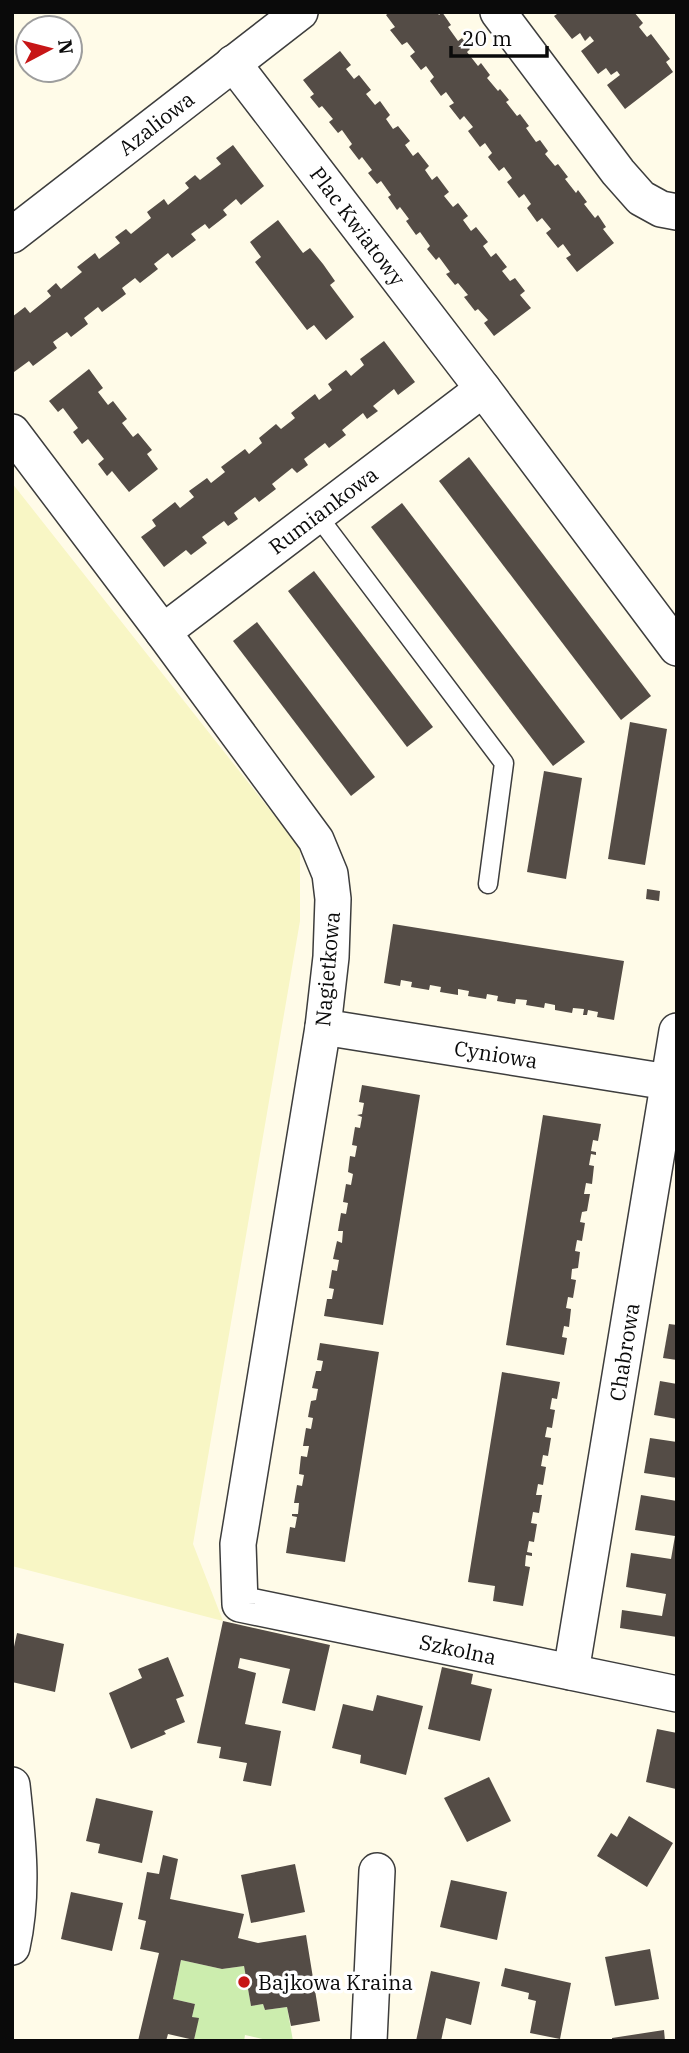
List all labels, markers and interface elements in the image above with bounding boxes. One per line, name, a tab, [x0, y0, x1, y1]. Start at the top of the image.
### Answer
north arrow	[14, 14, 84, 84]
scale bar	[451, 14, 547, 58]
text: 20 m	[462, 24, 512, 52]
text: N	[53, 38, 79, 56]
street label: Azaliowa	[112, 85, 200, 161]
street label: Plac Kwiatowy	[304, 161, 412, 292]
street label: Rumiankowa	[263, 460, 383, 560]
street label: Nagietkowa	[308, 910, 346, 1028]
street label: Cyniowa	[452, 1034, 540, 1074]
street label: Chabrowa	[602, 1301, 646, 1403]
street label: Szkolna	[417, 1627, 499, 1671]
place label: Bajkowa Kraina	[258, 1968, 413, 1996]
marker: Bajkowa Kraina	[236, 1974, 252, 1990]

